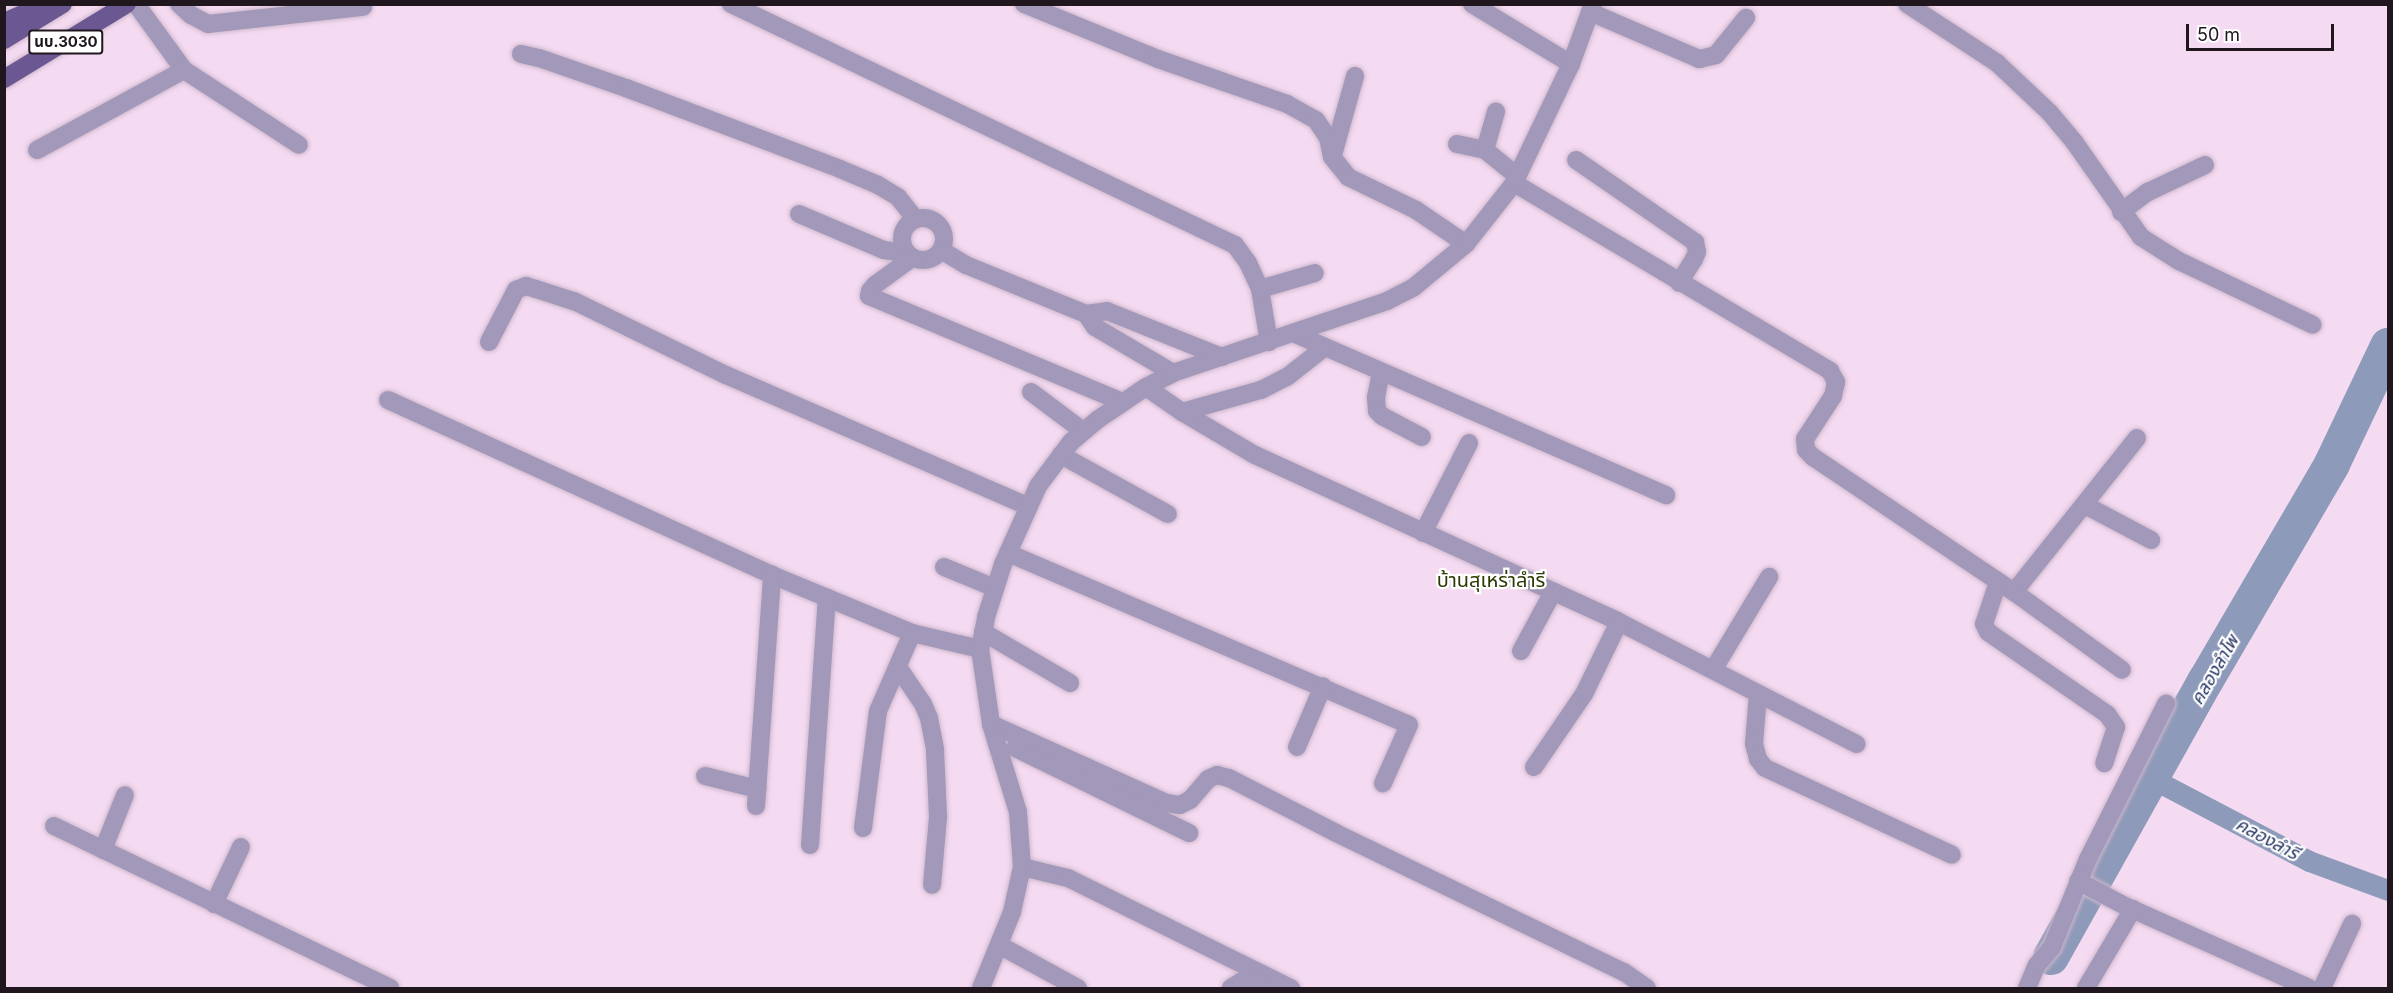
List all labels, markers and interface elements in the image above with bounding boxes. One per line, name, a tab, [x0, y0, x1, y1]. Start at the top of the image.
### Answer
scale bar	[2189, 12, 2338, 50]
text: 50 m	[2197, 24, 2240, 45]
road number: นบ.3030	[27, 30, 105, 54]
district label: บ้านสุเหร่าลำรี	[1437, 568, 1545, 592]
water label: คลองลำโพ	[2186, 631, 2244, 709]
water label: คลองลำรี	[2232, 814, 2302, 864]

